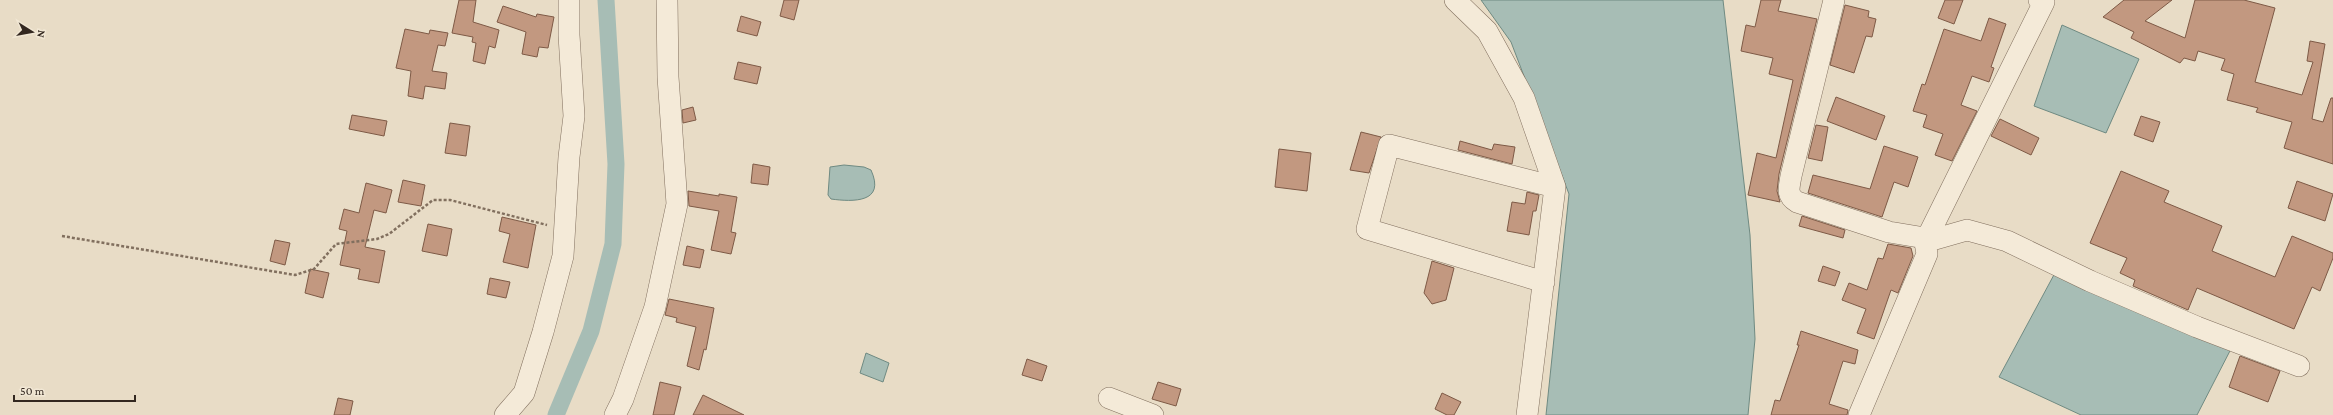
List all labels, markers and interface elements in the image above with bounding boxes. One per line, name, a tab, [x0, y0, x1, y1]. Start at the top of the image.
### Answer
north arrow	[12, 12, 52, 52]
text: N	[35, 29, 48, 39]
scale bar	[14, 377, 135, 403]
text: 50 m	[20, 384, 45, 398]

